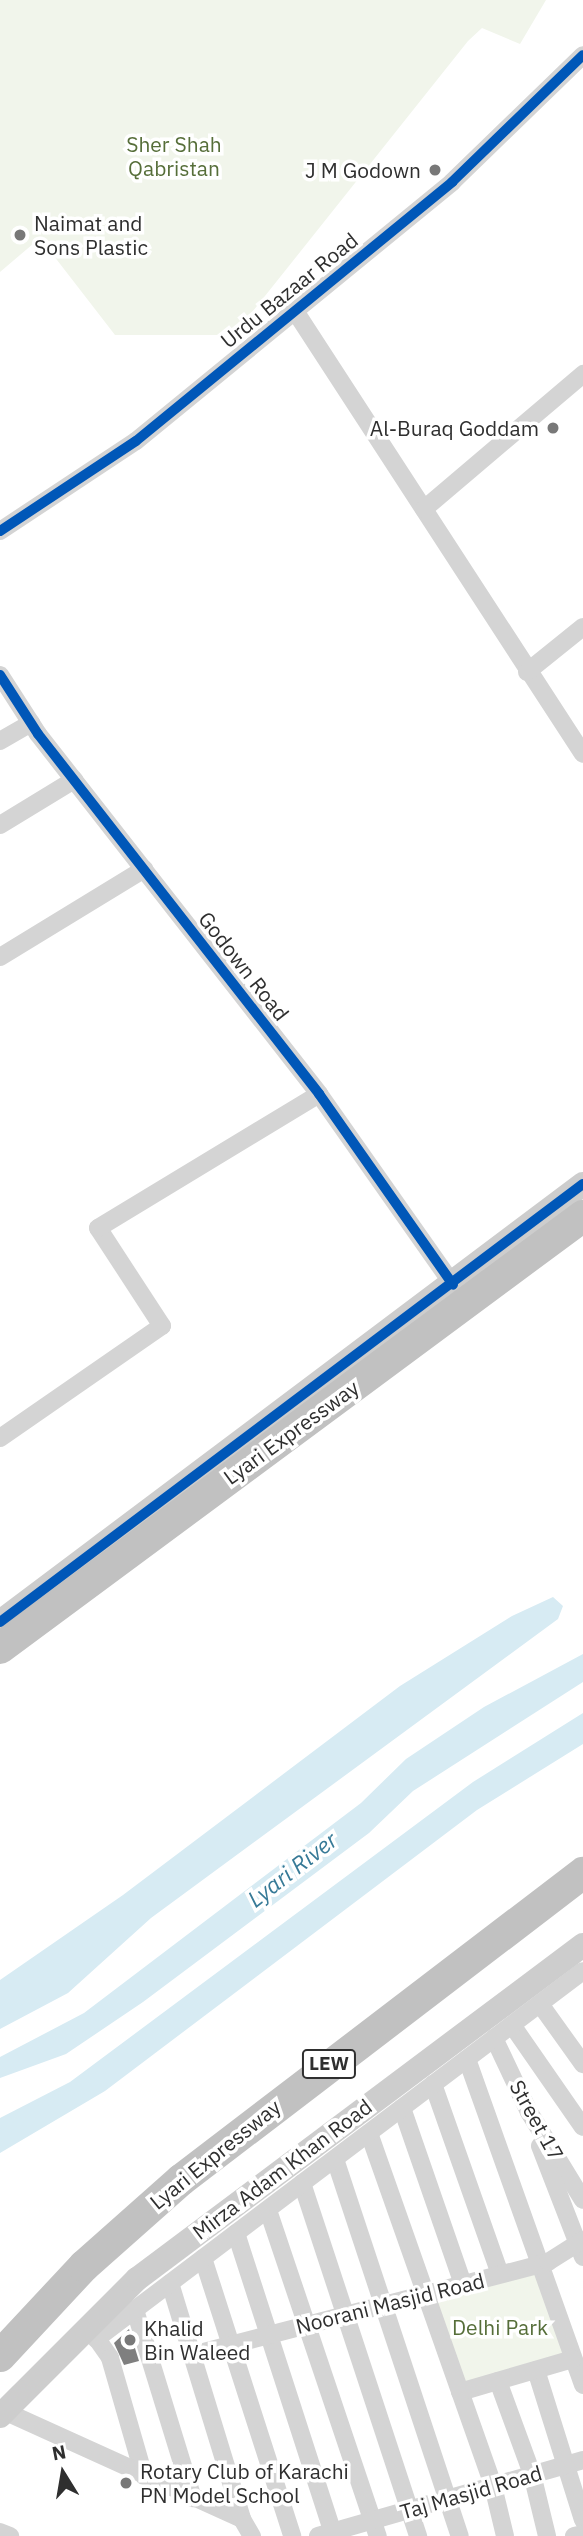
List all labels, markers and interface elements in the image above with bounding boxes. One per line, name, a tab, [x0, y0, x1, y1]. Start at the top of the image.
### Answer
park label: Sher Shah Qabristan	[126, 131, 222, 181]
place label: J M Godown	[305, 157, 421, 183]
marker: J M Godown	[427, 162, 443, 178]
place label: Naimat and Sons Plastic	[34, 210, 148, 260]
marker: Naimat and Sons Plastic	[12, 227, 28, 243]
street label: Urdu Bazaar Road	[215, 227, 363, 353]
place label: Al-Buraq Goddam	[370, 415, 539, 441]
marker: Al-Buraq Goddam	[545, 420, 561, 436]
street label: Godown Road	[194, 906, 294, 1026]
street label: Lyari Expressway	[219, 1375, 363, 1489]
water label: Lyari River	[242, 1825, 342, 1913]
road number: LEW	[301, 2048, 357, 2080]
street label: Street 17	[505, 2076, 569, 2164]
street label: Mirza Adam Khan Road	[187, 2093, 377, 2245]
street label: Lyari Expressway	[145, 2094, 285, 2214]
street label: Noorani Masjid Road	[293, 2267, 487, 2339]
park label: Delhi Park	[452, 2314, 548, 2340]
place label: Khalid Bin Waleed	[144, 2315, 251, 2365]
marker: Khalid Bin Waleed	[122, 2332, 138, 2348]
north arrow	[28, 2438, 98, 2508]
text: N	[50, 2439, 68, 2465]
place label: Rotary Club of Karachi PN Model School	[140, 2458, 349, 2508]
street label: Taj Masjid Road	[397, 2460, 545, 2524]
marker: Rotary Club of Karachi PN Model School	[118, 2475, 134, 2491]

